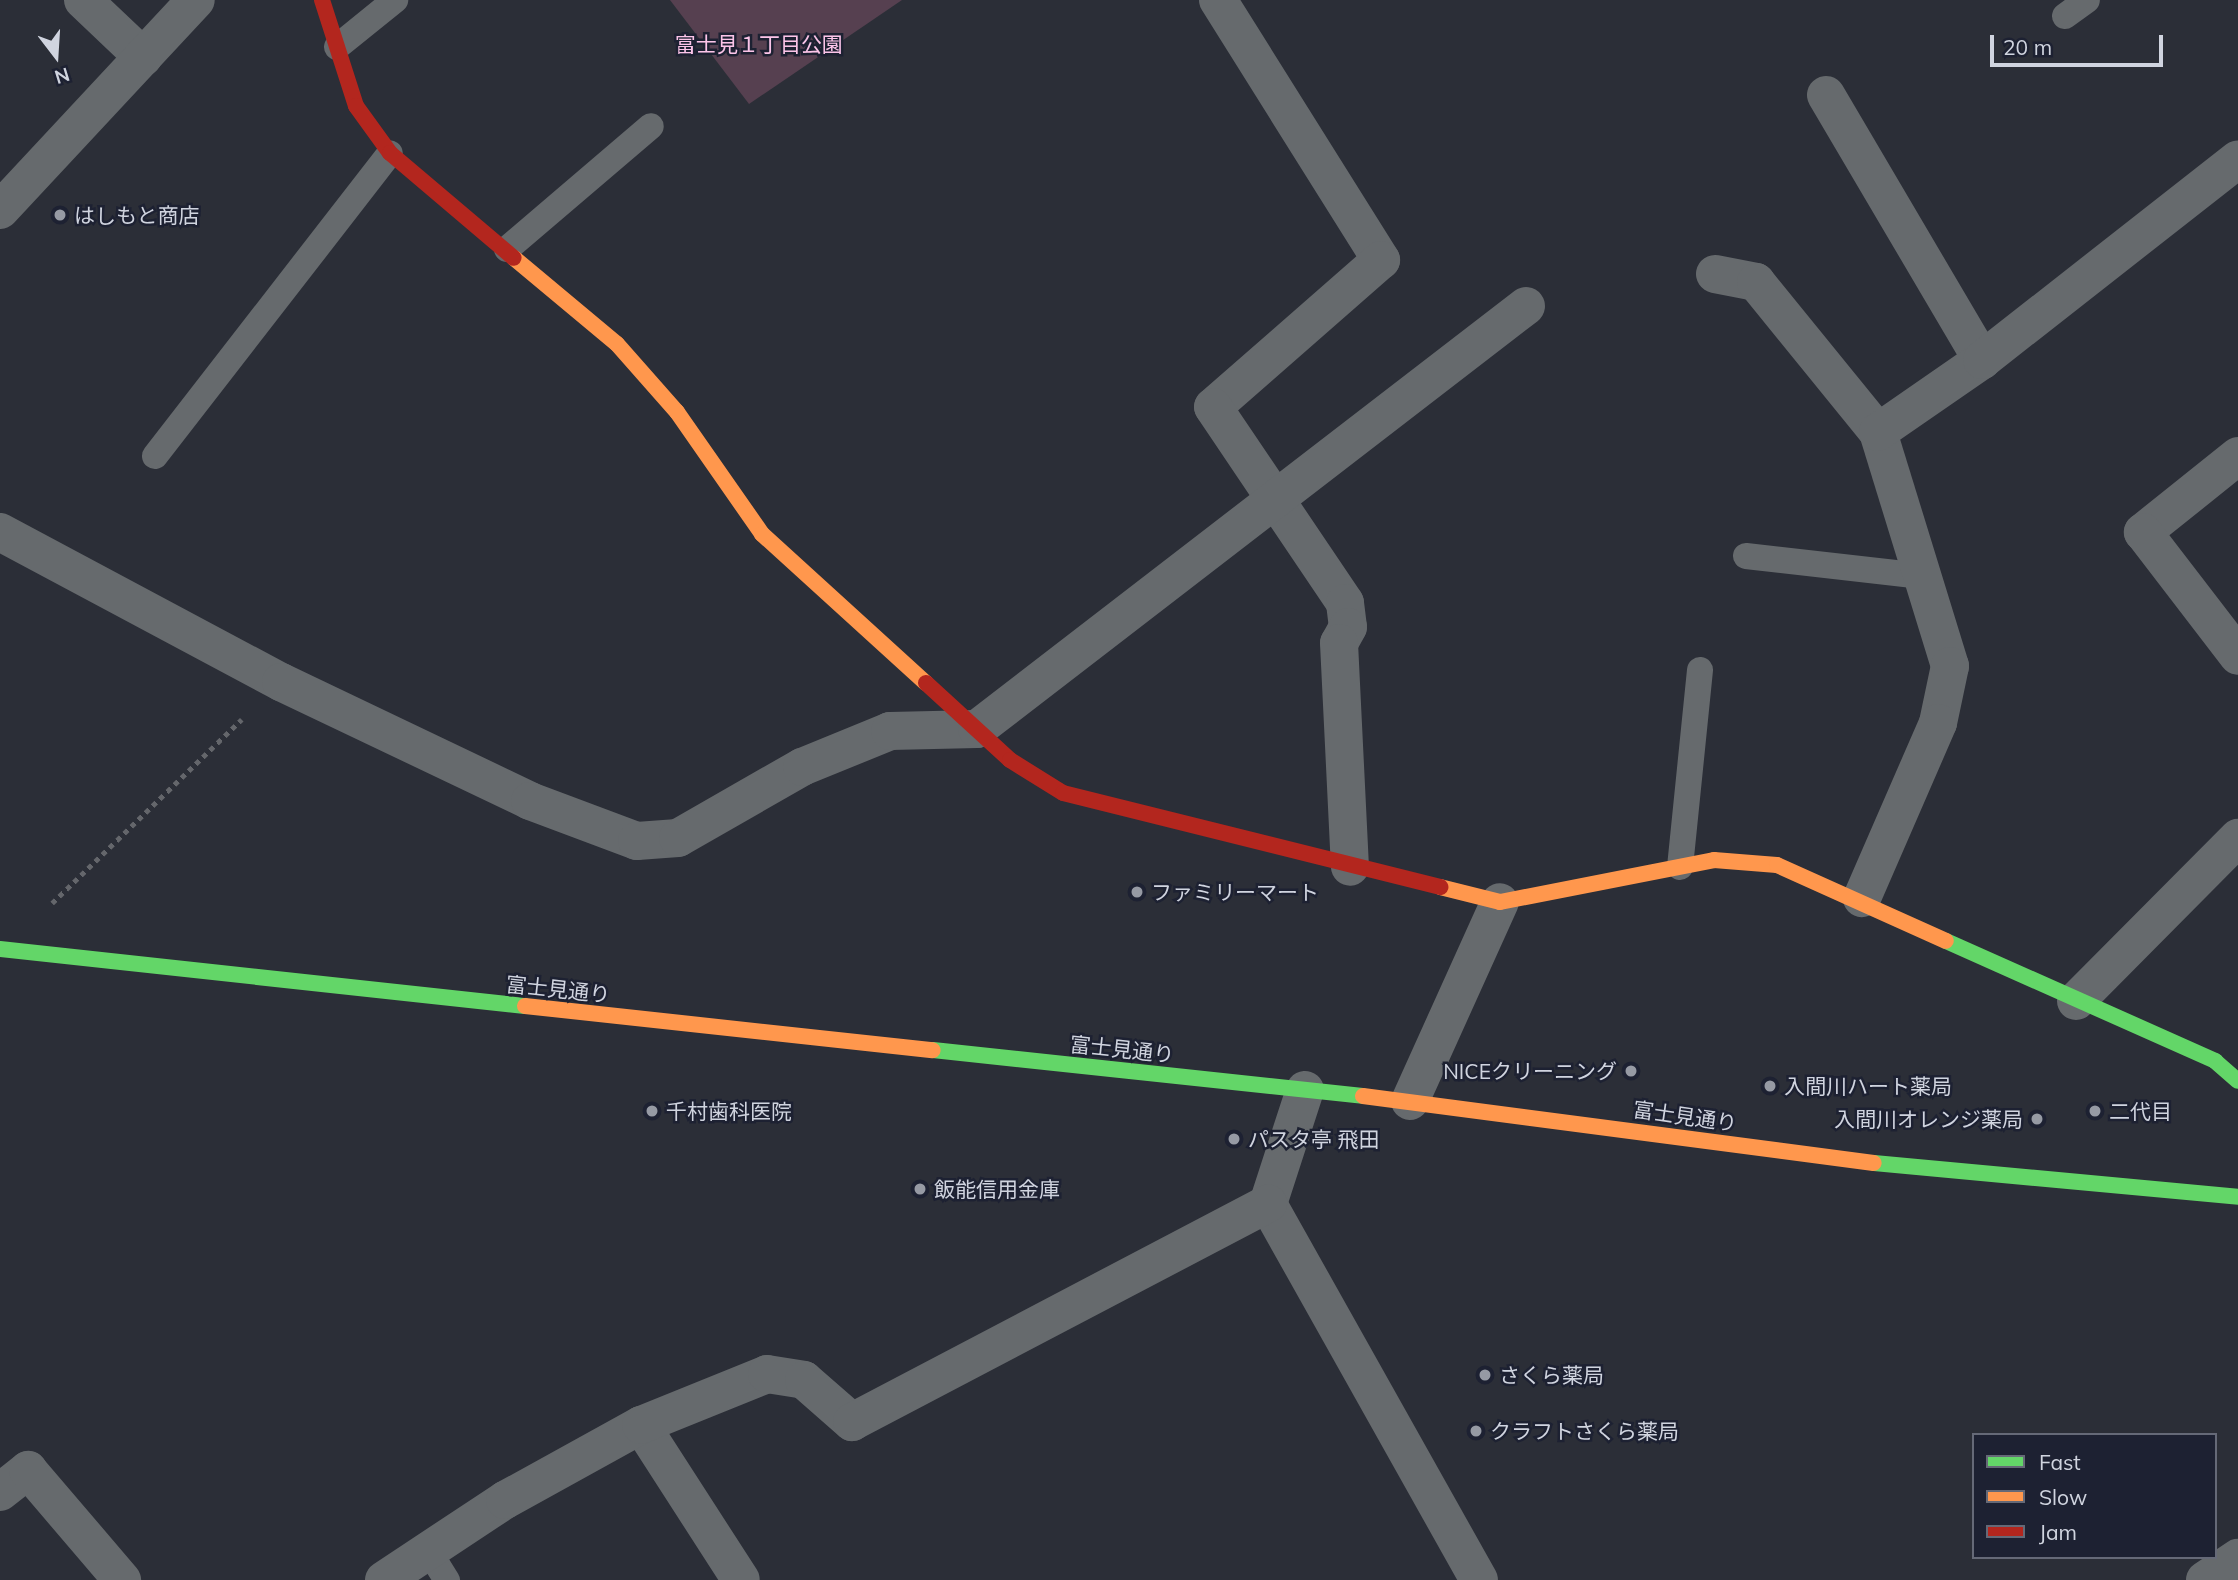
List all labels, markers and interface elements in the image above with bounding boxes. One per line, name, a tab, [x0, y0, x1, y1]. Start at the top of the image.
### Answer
north arrow	[21, 21, 91, 91]
scale bar	[1993, 21, 2166, 65]
park label: 富士見１丁目公園	[675, 31, 843, 57]
text: 20 m	[2003, 34, 2052, 60]
text: N	[52, 63, 73, 90]
place label: はしもと商店	[74, 202, 200, 228]
marker: はしもと商店	[52, 207, 68, 223]
place label: ファミリーマート	[1151, 879, 1319, 905]
marker: ファミリーマート	[1129, 884, 1145, 900]
street label: 富士見通り	[504, 971, 612, 1007]
street label: 富士見通り	[1068, 1031, 1176, 1067]
place label: NICEクリーニング	[1443, 1058, 1617, 1084]
marker: NICEクリーニング	[1623, 1063, 1639, 1079]
place label: 入間川ハート薬局	[1784, 1073, 1952, 1099]
marker: 入間川ハート薬局	[1762, 1078, 1778, 1094]
street label: 富士見通り	[1631, 1096, 1739, 1136]
place label: 千村歯科医院	[666, 1098, 792, 1124]
place label: 二代目	[2109, 1098, 2172, 1124]
marker: 千村歯科医院	[644, 1103, 660, 1119]
marker: 二代目	[2087, 1103, 2103, 1119]
place label: 入間川オレンジ薬局	[1834, 1106, 2023, 1132]
marker: 入間川オレンジ薬局	[2029, 1111, 2045, 1127]
place label: パスタ亭 飛田	[1248, 1126, 1379, 1152]
marker: パスタ亭 飛田	[1226, 1131, 1242, 1147]
place label: 飯能信用金庫	[934, 1176, 1060, 1202]
marker: 飯能信用金庫	[912, 1181, 928, 1197]
place label: さくら薬局	[1499, 1362, 1604, 1388]
marker: さくら薬局	[1477, 1367, 1493, 1383]
place label: クラフトさくら薬局	[1490, 1418, 1679, 1444]
marker: クラフトさくら薬局	[1468, 1423, 1484, 1439]
legend	[1972, 1433, 2217, 1559]
text: Fast	[2039, 1449, 2081, 1475]
text: Slow	[2039, 1484, 2087, 1510]
text: Jam	[2039, 1519, 2077, 1545]

